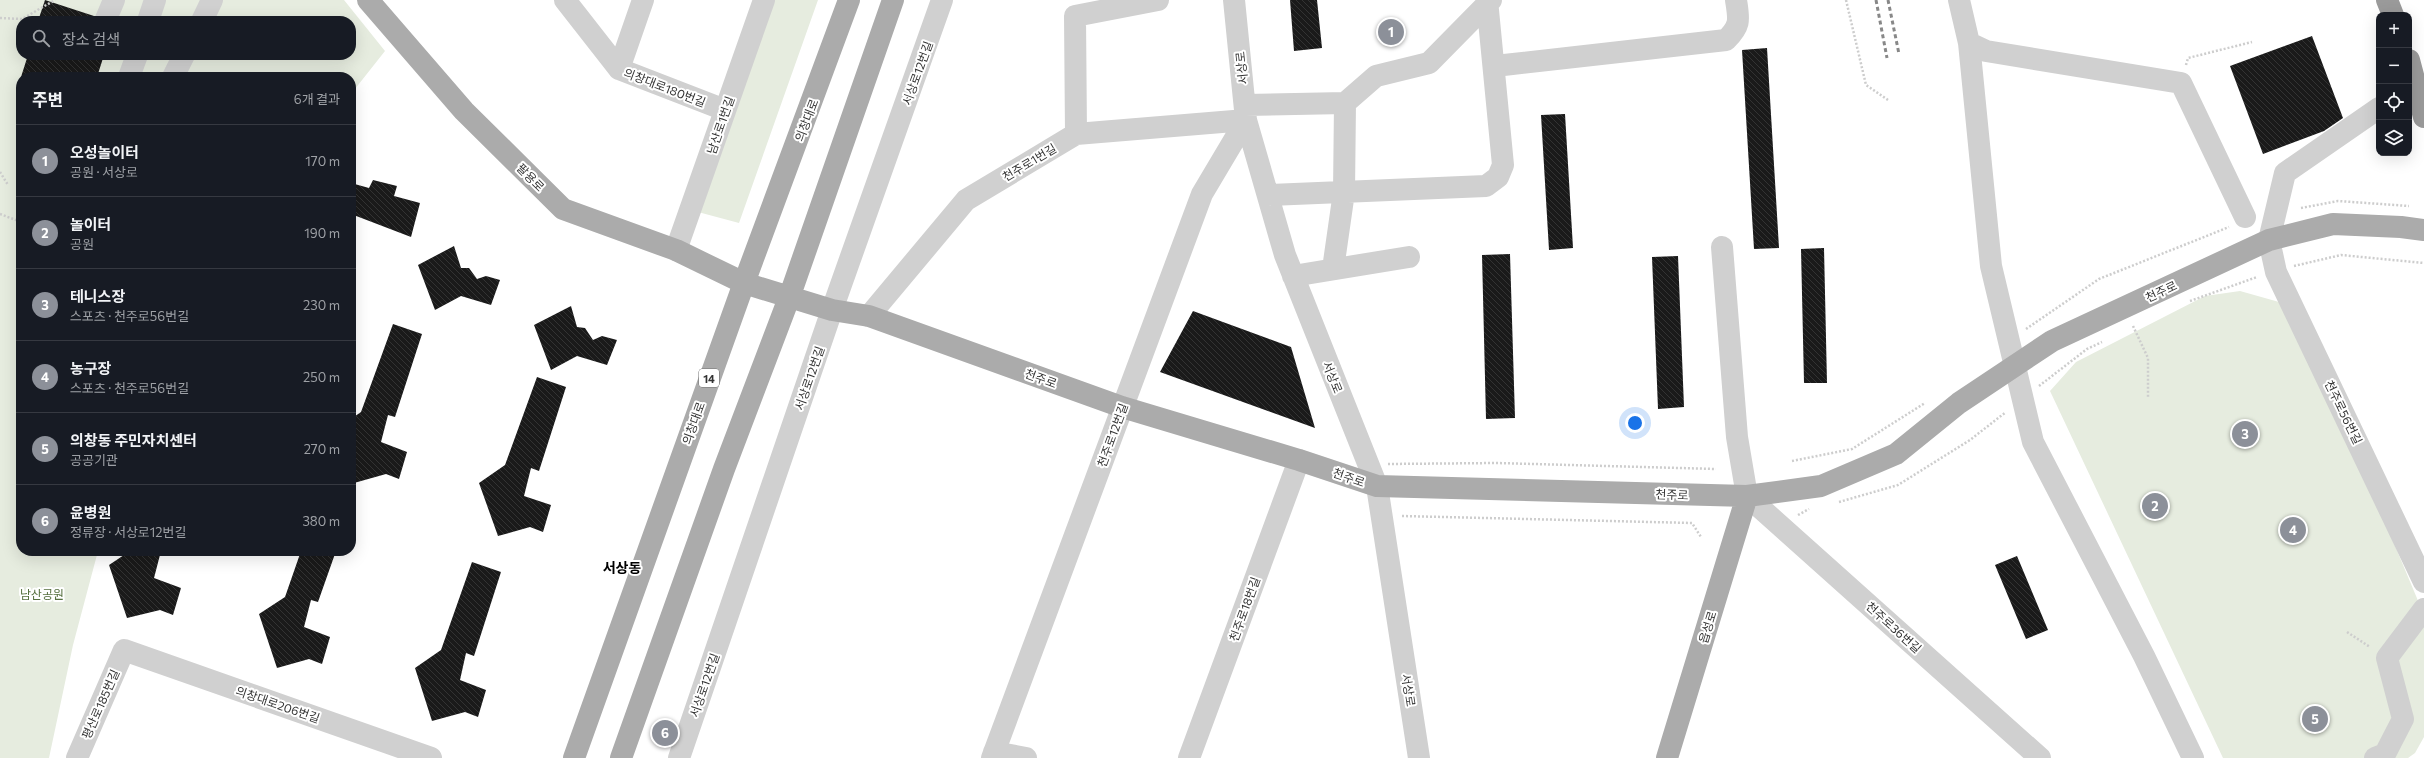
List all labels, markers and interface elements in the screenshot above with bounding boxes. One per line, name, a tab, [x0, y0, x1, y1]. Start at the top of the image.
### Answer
map controls	[2376, 12, 2412, 156]
button: +	[2376, 12, 2412, 48]
search box	[16, 16, 356, 60]
pin: 1	[1378, 17, 1404, 47]
icon: search	[30, 27, 52, 49]
text: 장소 검색	[62, 30, 120, 48]
street label: 서상로12번길	[899, 39, 935, 107]
button: −	[2376, 48, 2412, 84]
street label: 서상로	[1232, 51, 1250, 85]
street label: 의창대로180번길	[622, 65, 708, 109]
button: locate	[2376, 84, 2412, 120]
text: 주변	[32, 89, 63, 110]
text: 6개 결과	[294, 91, 340, 107]
street label: 남산로1번길	[704, 94, 736, 156]
street label: 의창대로	[792, 97, 820, 143]
button: layers	[2376, 120, 2412, 156]
street label: 천주로1번길	[1000, 140, 1058, 184]
text: 오성놀이터	[70, 143, 139, 161]
text: 1	[42, 153, 48, 169]
text: 170 m	[305, 153, 340, 169]
street label: 팔용로	[514, 160, 548, 194]
text: 공원 · 서상로	[70, 164, 138, 180]
text: 놀이터	[70, 215, 111, 233]
text: 2	[41, 225, 49, 241]
text: 190 m	[304, 225, 340, 241]
text: 공원	[70, 236, 94, 252]
street label: 천주로	[2143, 278, 2179, 304]
text: 테니스장	[70, 287, 125, 305]
text: 3	[41, 297, 49, 313]
text: 230 m	[303, 297, 340, 313]
text: 스포츠 · 천주로56번길	[70, 308, 189, 324]
street label: 서상로12번길	[791, 344, 827, 412]
text: 농구장	[70, 359, 111, 377]
street label: 서상로	[1320, 359, 1346, 395]
street label: 천주로	[1023, 366, 1059, 390]
text: 4	[41, 369, 49, 385]
text: 250 m	[303, 369, 340, 385]
road number: 14	[699, 369, 719, 387]
street label: 천주로56번길	[2322, 378, 2366, 446]
text: 스포츠 · 천주로56번길	[70, 380, 189, 396]
street label: 의창대로	[679, 400, 707, 446]
street label: 천주로12번길	[1094, 401, 1130, 469]
your location	[1625, 413, 1645, 433]
pin: 3	[2232, 419, 2258, 449]
text: 의창동 주민자치센터	[70, 431, 197, 449]
text: 5	[41, 441, 49, 457]
text: 270 m	[304, 441, 340, 457]
text: 공공기관	[70, 452, 118, 468]
street label: 천주로	[1331, 465, 1367, 489]
street label: 천주로	[1655, 486, 1689, 502]
pin: 2	[2142, 491, 2168, 521]
text: 윤병원	[70, 503, 111, 521]
text: 6	[41, 513, 49, 529]
text: 380 m	[302, 513, 340, 529]
pin: 4	[2280, 515, 2306, 545]
text: 정류장 · 서상로12번길	[70, 524, 187, 540]
district label: 서상동	[603, 559, 641, 576]
street label: 천주로18번길	[1226, 575, 1262, 643]
park label: 남산공원	[20, 587, 64, 601]
street label: 천주로36번길	[1864, 599, 1924, 655]
street label: 읍성로	[1695, 609, 1719, 645]
street label: 서상로12번길	[686, 651, 722, 719]
street label: 평산로185번길	[78, 667, 122, 741]
street label: 서상로	[1399, 673, 1419, 707]
street label: 의창대로206번길	[234, 683, 322, 725]
pin: 5	[2302, 704, 2328, 734]
pin: 6	[652, 718, 678, 748]

